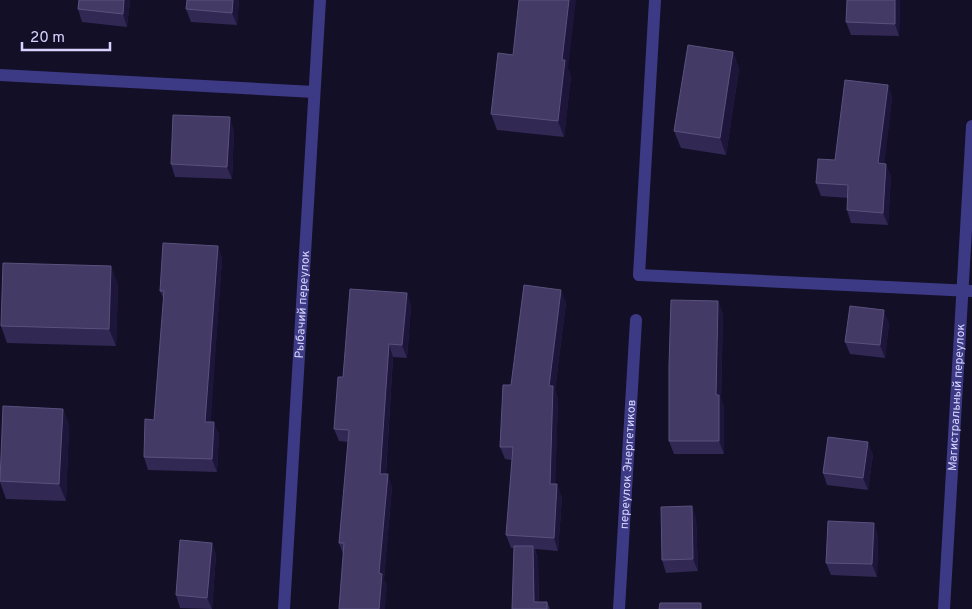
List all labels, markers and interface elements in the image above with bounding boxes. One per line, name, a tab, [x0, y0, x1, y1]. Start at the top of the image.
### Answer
scale bar	[22, 20, 110, 52]
text: 20 m	[30, 29, 65, 48]
street label: Рыбачий переулок	[292, 250, 314, 359]
street label: Магистральный переулок	[945, 323, 970, 471]
street label: переулок Энергетиков	[617, 399, 640, 530]

